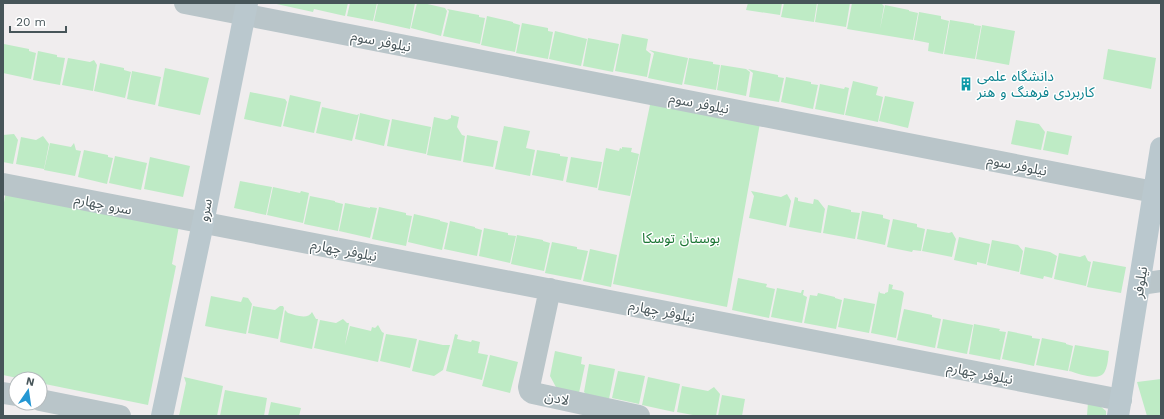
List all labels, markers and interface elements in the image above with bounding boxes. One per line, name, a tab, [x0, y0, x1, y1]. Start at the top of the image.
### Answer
scale bar	[10, 8, 66, 34]
text: 20 m	[16, 15, 46, 29]
street label: نیلوفر سوم	[349, 27, 413, 58]
place label: دانشگاه علمی کاربردی فرهنگ و هنر	[976, 68, 1095, 101]
building icon: دانشگاه علمی کاربردی فرهنگ و هنر	[958, 76, 974, 92]
street label: نیلوفر سوم	[667, 89, 731, 120]
street label: نیلوفر سوم	[985, 151, 1049, 182]
street label: سرو چهارم	[72, 191, 133, 220]
street label: سرو	[195, 197, 216, 223]
park label: بوستان توسکا	[642, 230, 720, 247]
street label: نیلوفر چهارم	[309, 236, 379, 267]
street label: نیلوفر	[1129, 265, 1151, 300]
street label: نیلوفر چهارم	[627, 297, 697, 328]
street label: نیلوفر چهارم	[945, 359, 1015, 390]
north arrow	[8, 371, 48, 411]
text: N	[25, 374, 36, 389]
street label: لادن	[543, 388, 571, 409]

